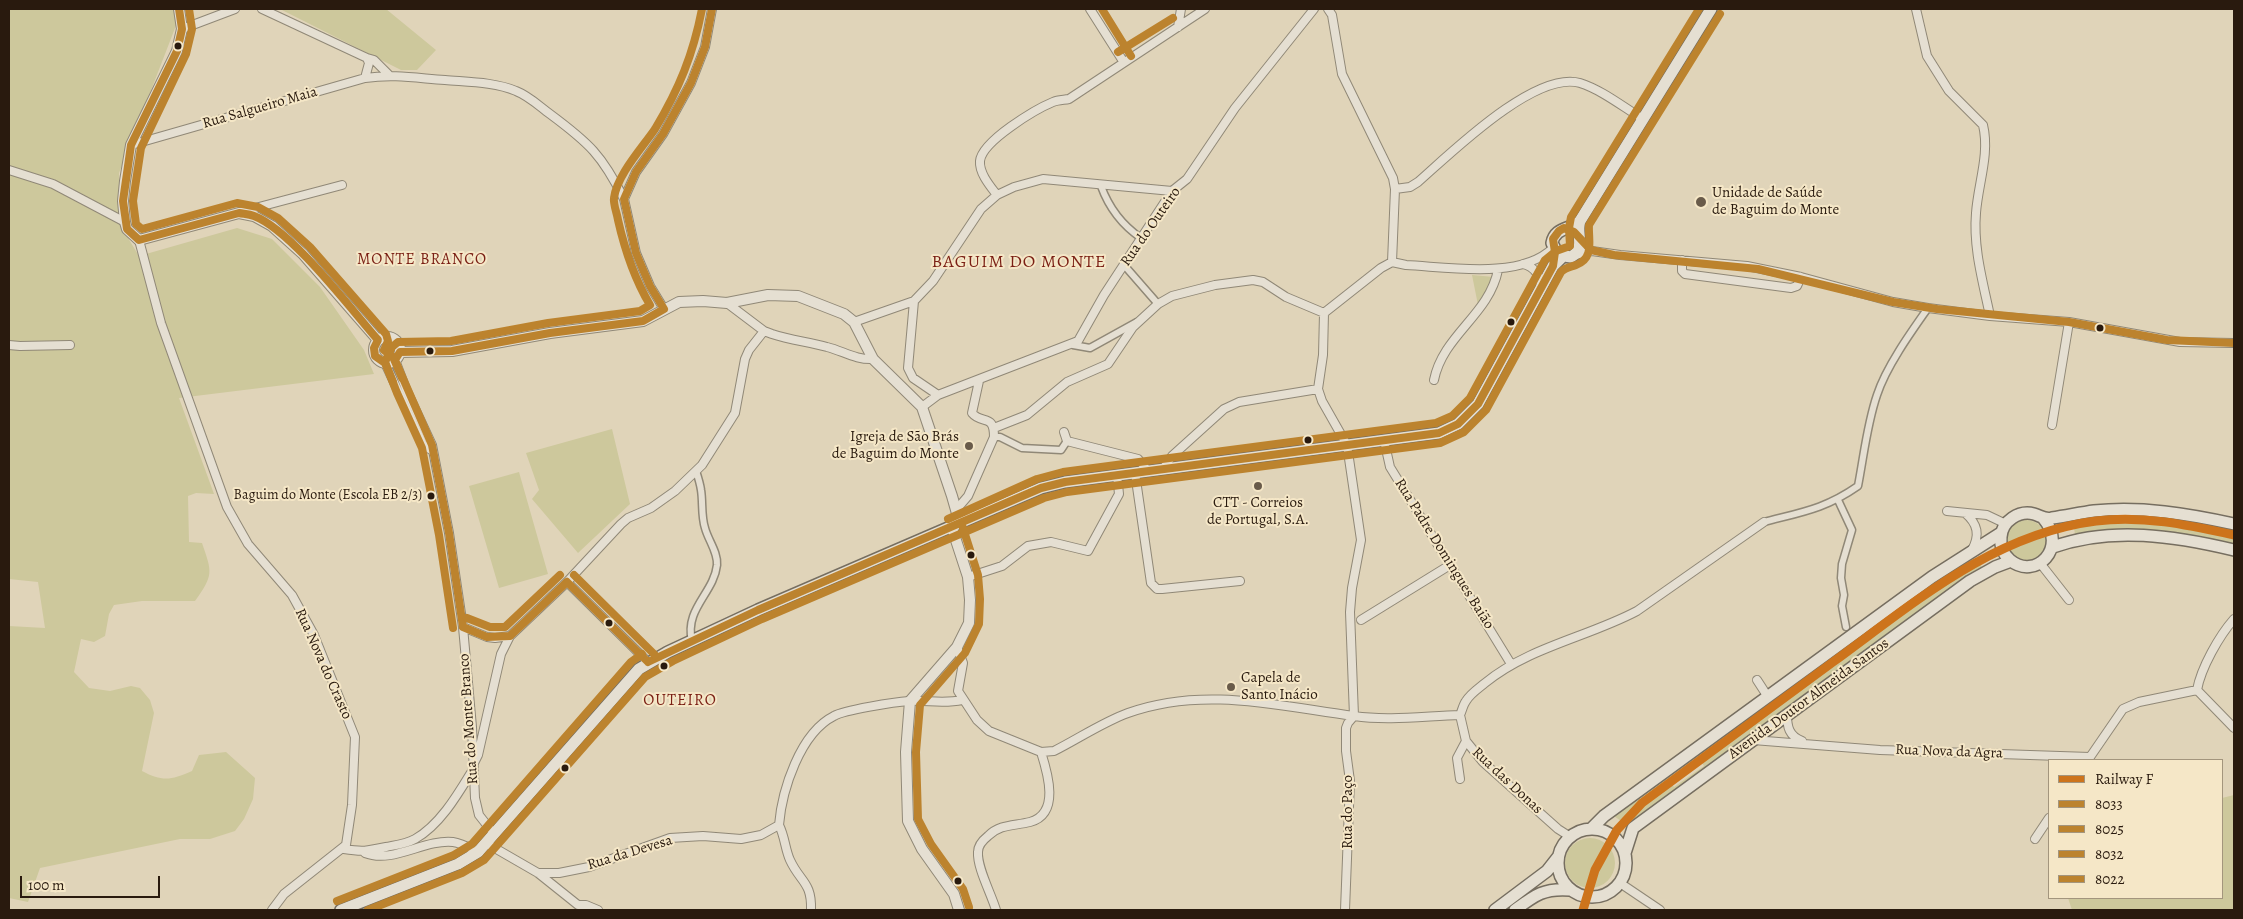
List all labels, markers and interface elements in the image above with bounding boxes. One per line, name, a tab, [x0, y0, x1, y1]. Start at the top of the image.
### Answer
unlabelled marker	[173, 41, 183, 51]
street label: Rua Salgueiro Maia	[201, 83, 319, 133]
street label: Rua do Outeiro	[1117, 184, 1185, 270]
place label: Unidade de Saúde de Baguim do Monte	[1712, 184, 1839, 219]
marker: Unidade de Saúde de Baguim do Monte	[1694, 195, 1708, 209]
district label: MONTE BRANCO	[355, 250, 489, 270]
district label: BAGUIM DO MONTE	[930, 252, 1108, 274]
unlabelled marker	[1506, 317, 1516, 327]
unlabelled marker	[2095, 323, 2105, 333]
unlabelled marker	[425, 346, 435, 356]
place label: Igreja de São Brás de Baguim do Monte	[832, 428, 959, 463]
unlabelled marker	[1303, 435, 1313, 445]
marker: Igreja de São Brás de Baguim do Monte	[963, 440, 975, 452]
street label: Rua Padre Domingues Baião	[1390, 475, 1498, 633]
marker: CTT - Correios de Portugal, S.A.	[1252, 480, 1264, 492]
place label: Baguim do Monte (Escola EB 2/3)	[234, 488, 422, 504]
marker: Baguim do Monte (Escola EB 2/3)	[426, 491, 436, 501]
place label: CTT - Correios de Portugal, S.A.	[1207, 494, 1309, 529]
unlabelled marker	[966, 550, 976, 560]
street label: Rua Nova do Crasto	[290, 606, 356, 722]
unlabelled marker	[604, 618, 614, 628]
street label: Avenida Doutor Almeida Santos	[1725, 635, 1893, 763]
street label: Rua do Monte Branco	[455, 653, 483, 785]
unlabelled marker	[659, 661, 669, 671]
place label: Capela de Santo Inácio	[1241, 669, 1318, 704]
marker: Capela de Santo Inácio	[1225, 681, 1237, 693]
district label: OUTEIRO	[642, 691, 718, 711]
street label: Rua Nova da Agra	[1895, 741, 2003, 763]
street label: Rua das Donas	[1468, 744, 1546, 818]
legend	[2048, 759, 2223, 899]
unlabelled marker	[560, 763, 570, 773]
text: Railway F	[2095, 769, 2153, 789]
street label: Rua do Paço	[1339, 775, 1357, 849]
text: 8033	[2095, 794, 2123, 814]
text: 8025	[2095, 819, 2124, 839]
street label: Rua da Devesa	[585, 831, 675, 875]
text: 8032	[2095, 844, 2124, 864]
scale bar	[22, 866, 162, 898]
text: 8022	[2095, 869, 2125, 889]
text: 100 m	[28, 875, 65, 895]
unlabelled marker	[953, 876, 963, 886]

